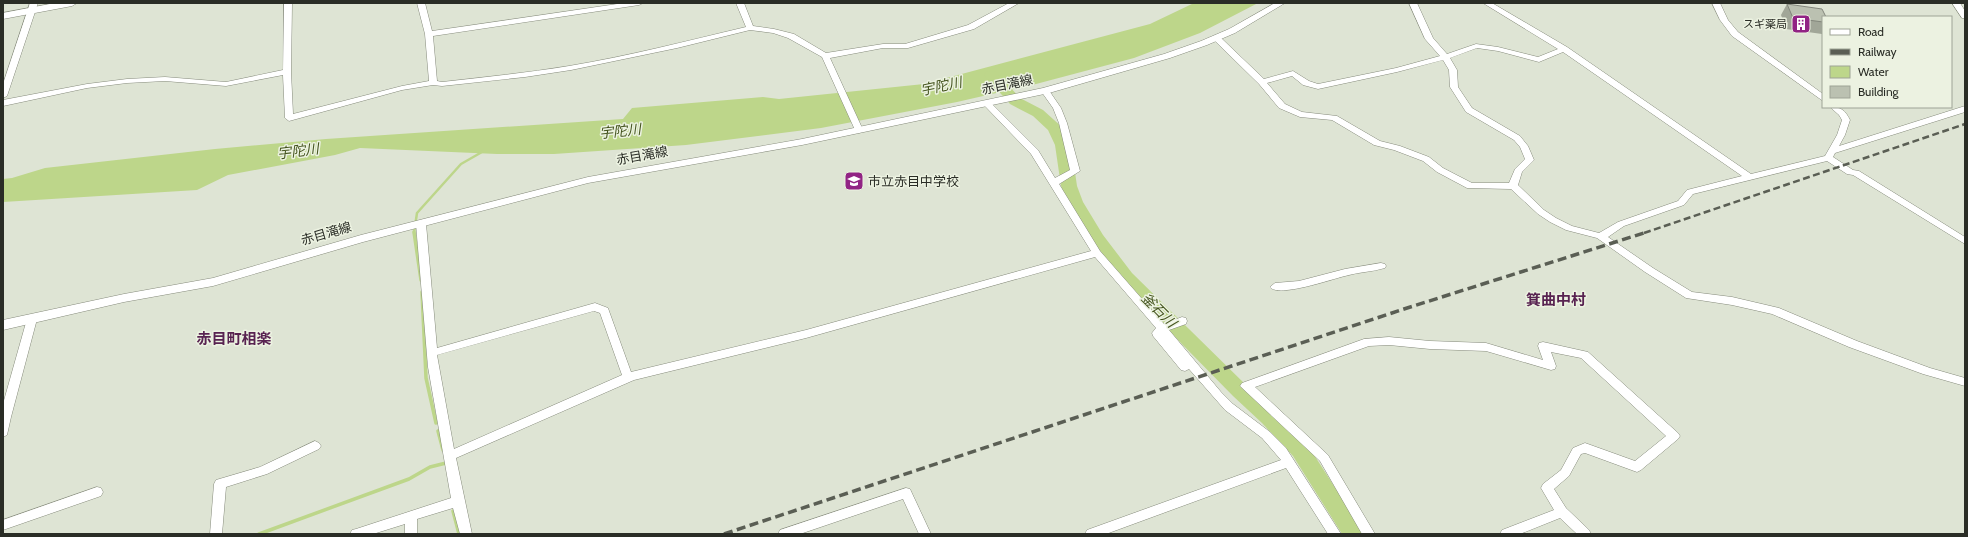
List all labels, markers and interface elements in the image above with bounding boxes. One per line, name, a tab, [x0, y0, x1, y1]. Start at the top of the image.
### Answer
building icon: スギ薬局	[1790, 13, 1812, 35]
legend	[1822, 16, 1952, 108]
place label: スギ薬局	[1743, 17, 1787, 31]
text: Road	[1858, 24, 1884, 39]
text: Railway	[1858, 44, 1896, 59]
text: Water	[1858, 64, 1889, 79]
street label: 赤目滝線	[980, 71, 1034, 97]
water label: 宇陀川	[919, 72, 965, 99]
text: Building	[1858, 84, 1900, 99]
water label: 宇陀川	[598, 120, 644, 142]
water label: 宇陀川	[276, 139, 322, 162]
street label: 赤目滝線	[615, 143, 669, 167]
school or university icon: 市立赤目中学校	[843, 170, 865, 192]
place label: 市立赤目中学校	[868, 173, 959, 189]
street label: 赤目滝線	[299, 218, 353, 248]
water label: 釜石川	[1138, 289, 1182, 333]
district label: 箕曲中村	[1526, 291, 1586, 309]
district label: 赤目町相楽	[196, 330, 272, 348]

